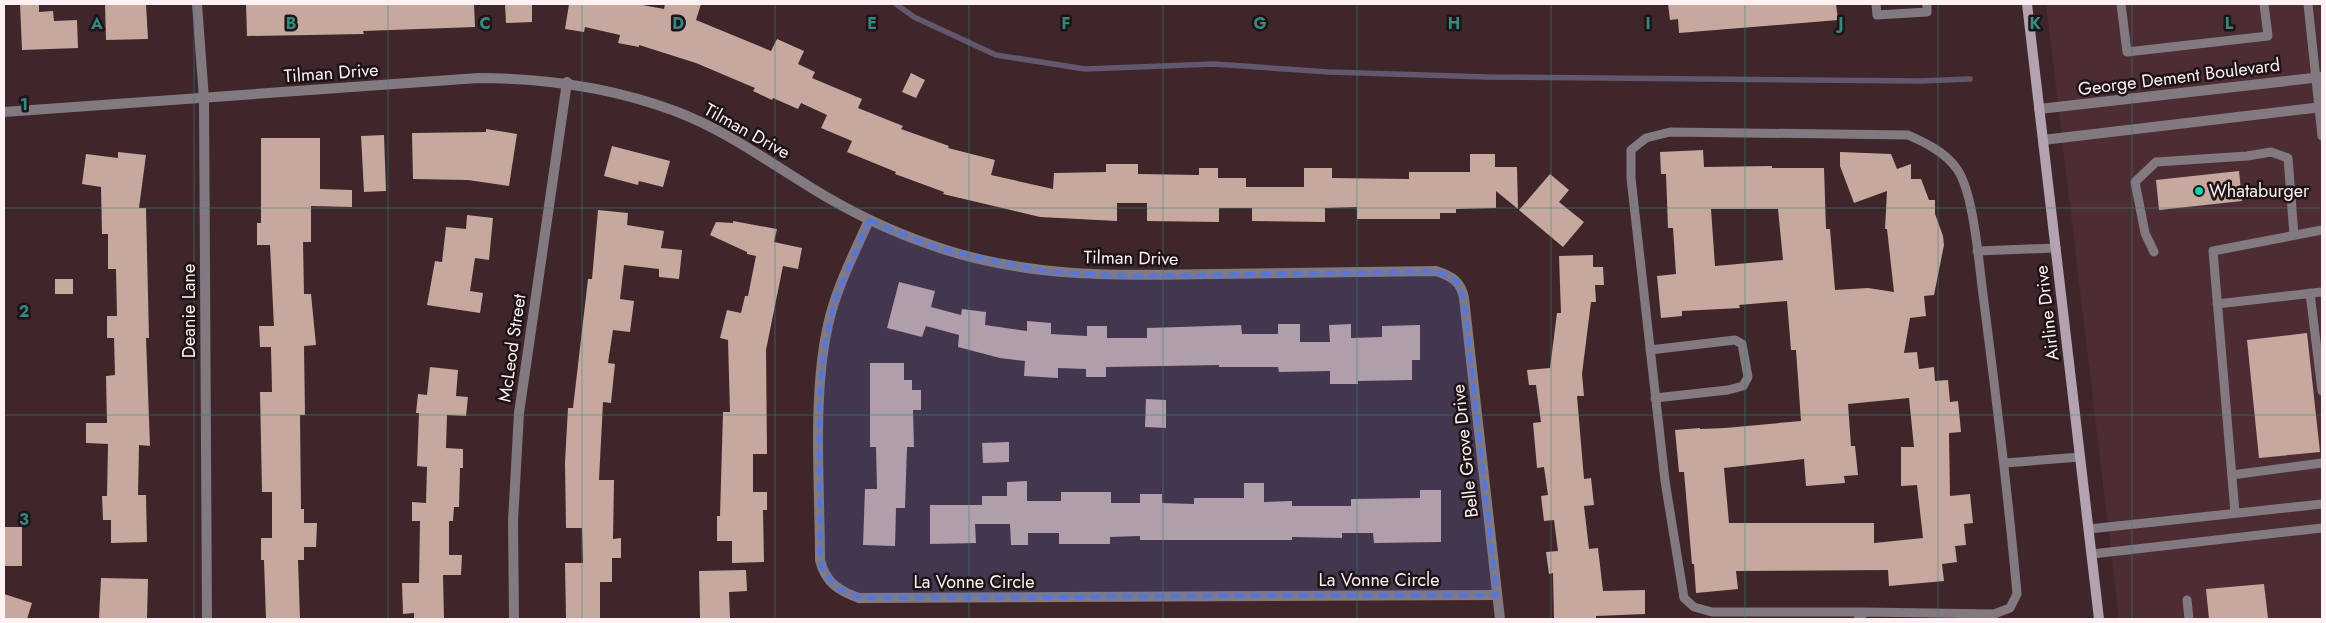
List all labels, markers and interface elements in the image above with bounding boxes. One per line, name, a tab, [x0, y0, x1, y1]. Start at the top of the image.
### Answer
text: A	[90, 12, 103, 35]
text: B	[286, 12, 296, 35]
text: C	[479, 12, 491, 35]
text: D	[672, 12, 684, 35]
text: E	[867, 12, 877, 35]
text: F	[1062, 12, 1070, 35]
text: G	[1253, 12, 1267, 35]
text: H	[1448, 12, 1460, 35]
text: I	[1645, 12, 1651, 35]
text: J	[1835, 12, 1844, 35]
text: K	[2029, 12, 2041, 35]
text: L	[2225, 12, 2234, 35]
street label: George Dement Boulevard	[2076, 52, 2282, 102]
street label: Tilman Drive	[283, 57, 379, 89]
text: 1	[20, 93, 28, 116]
street label: Tilman Drive	[699, 97, 795, 165]
place label: Whataburger	[2209, 178, 2310, 204]
marker: Whataburger	[2193, 185, 2205, 197]
street label: Tilman Drive	[1083, 244, 1179, 272]
street label: Deanie Lane	[176, 264, 202, 358]
street label: Airline Drive	[2028, 264, 2066, 362]
street label: McLeod Street	[492, 292, 533, 404]
text: 2	[19, 300, 29, 323]
street label: Belle Grove Drive	[1445, 383, 1485, 519]
text: 3	[19, 508, 29, 531]
street label: La Vonne Circle	[1319, 567, 1439, 593]
street label: La Vonne Circle	[914, 569, 1034, 595]

